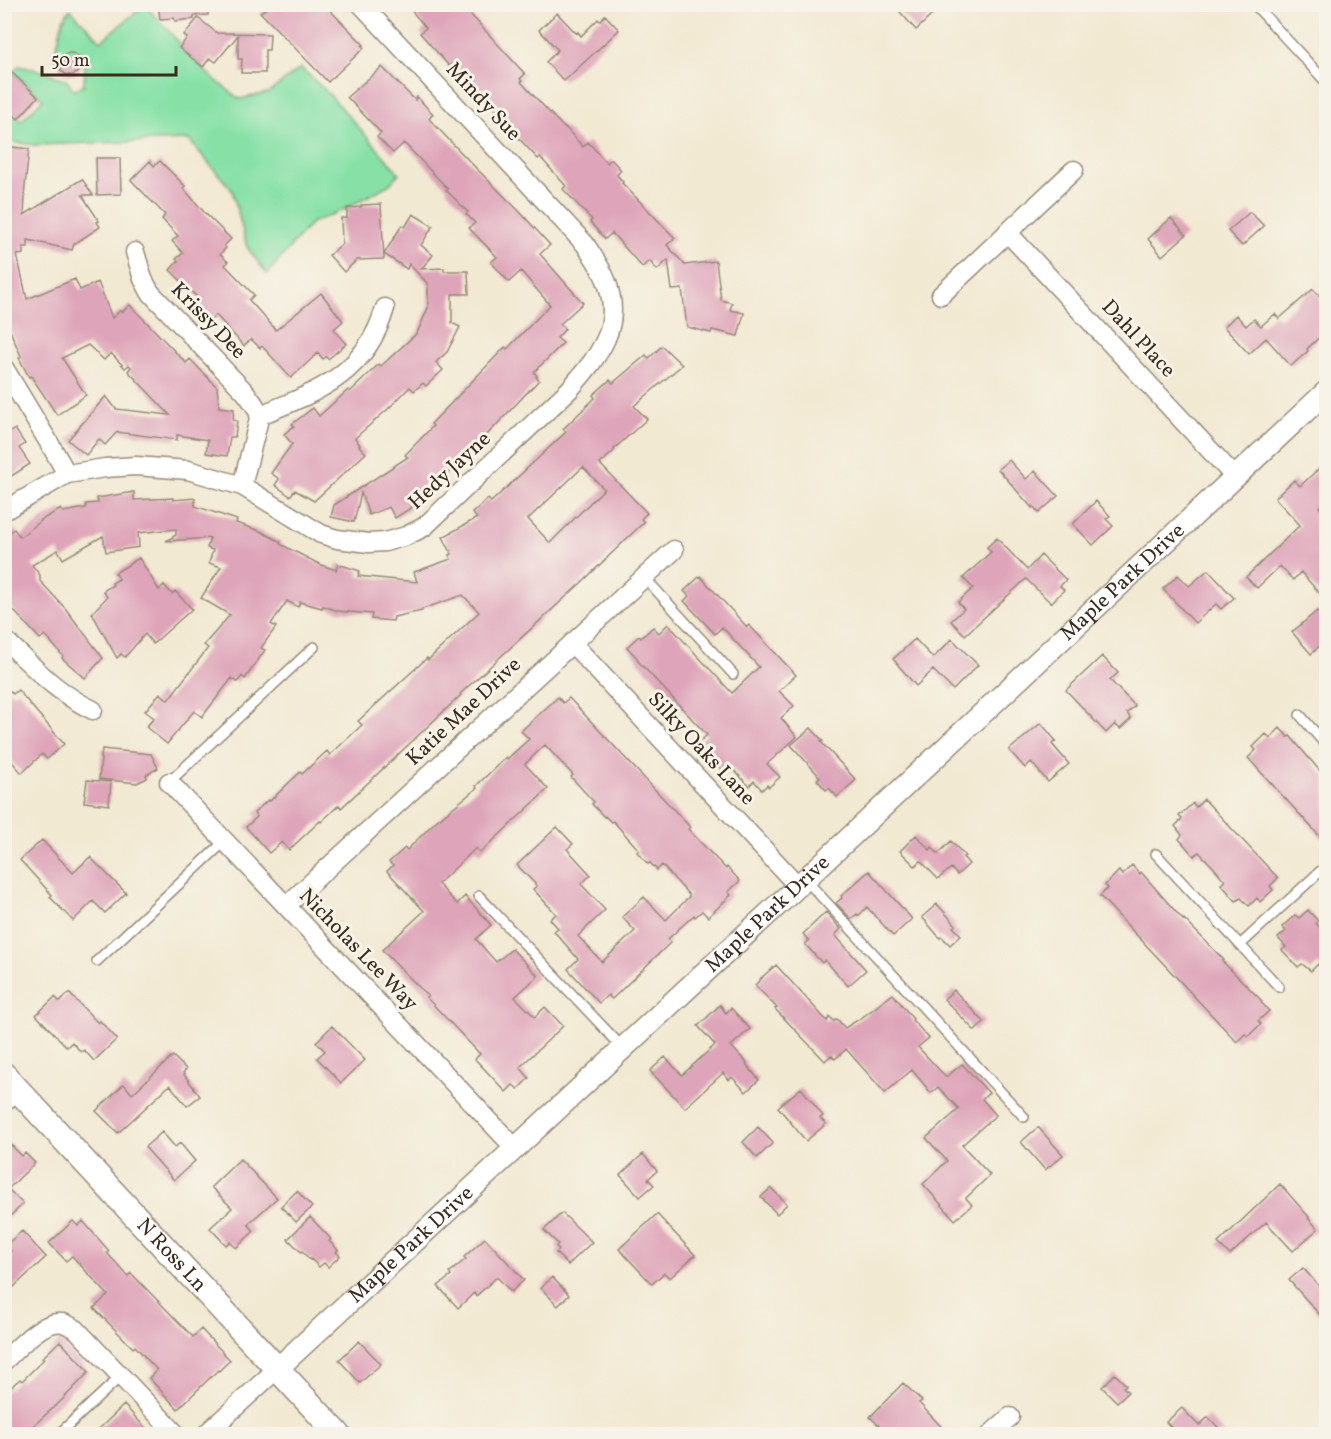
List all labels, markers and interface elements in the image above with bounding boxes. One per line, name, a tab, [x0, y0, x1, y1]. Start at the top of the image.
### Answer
scale bar	[42, 39, 176, 77]
text: 50 m	[51, 49, 90, 74]
street label: Mindy Sue	[439, 56, 527, 148]
street label: Krissy Dee	[164, 276, 252, 366]
street label: Dahl Place	[1094, 294, 1182, 384]
street label: Hedy Jayne	[402, 425, 498, 517]
street label: Maple Park Drive	[1054, 517, 1191, 648]
street label: Katie Mae Drive	[400, 651, 528, 773]
street label: Silky Oaks Lane	[641, 686, 761, 812]
street label: Maple Park Drive	[699, 849, 836, 979]
street label: Nicholas Lee Way	[292, 882, 425, 1018]
street label: Maple Park Drive	[342, 1179, 480, 1310]
street label: N Ross Ln	[130, 1212, 213, 1298]

